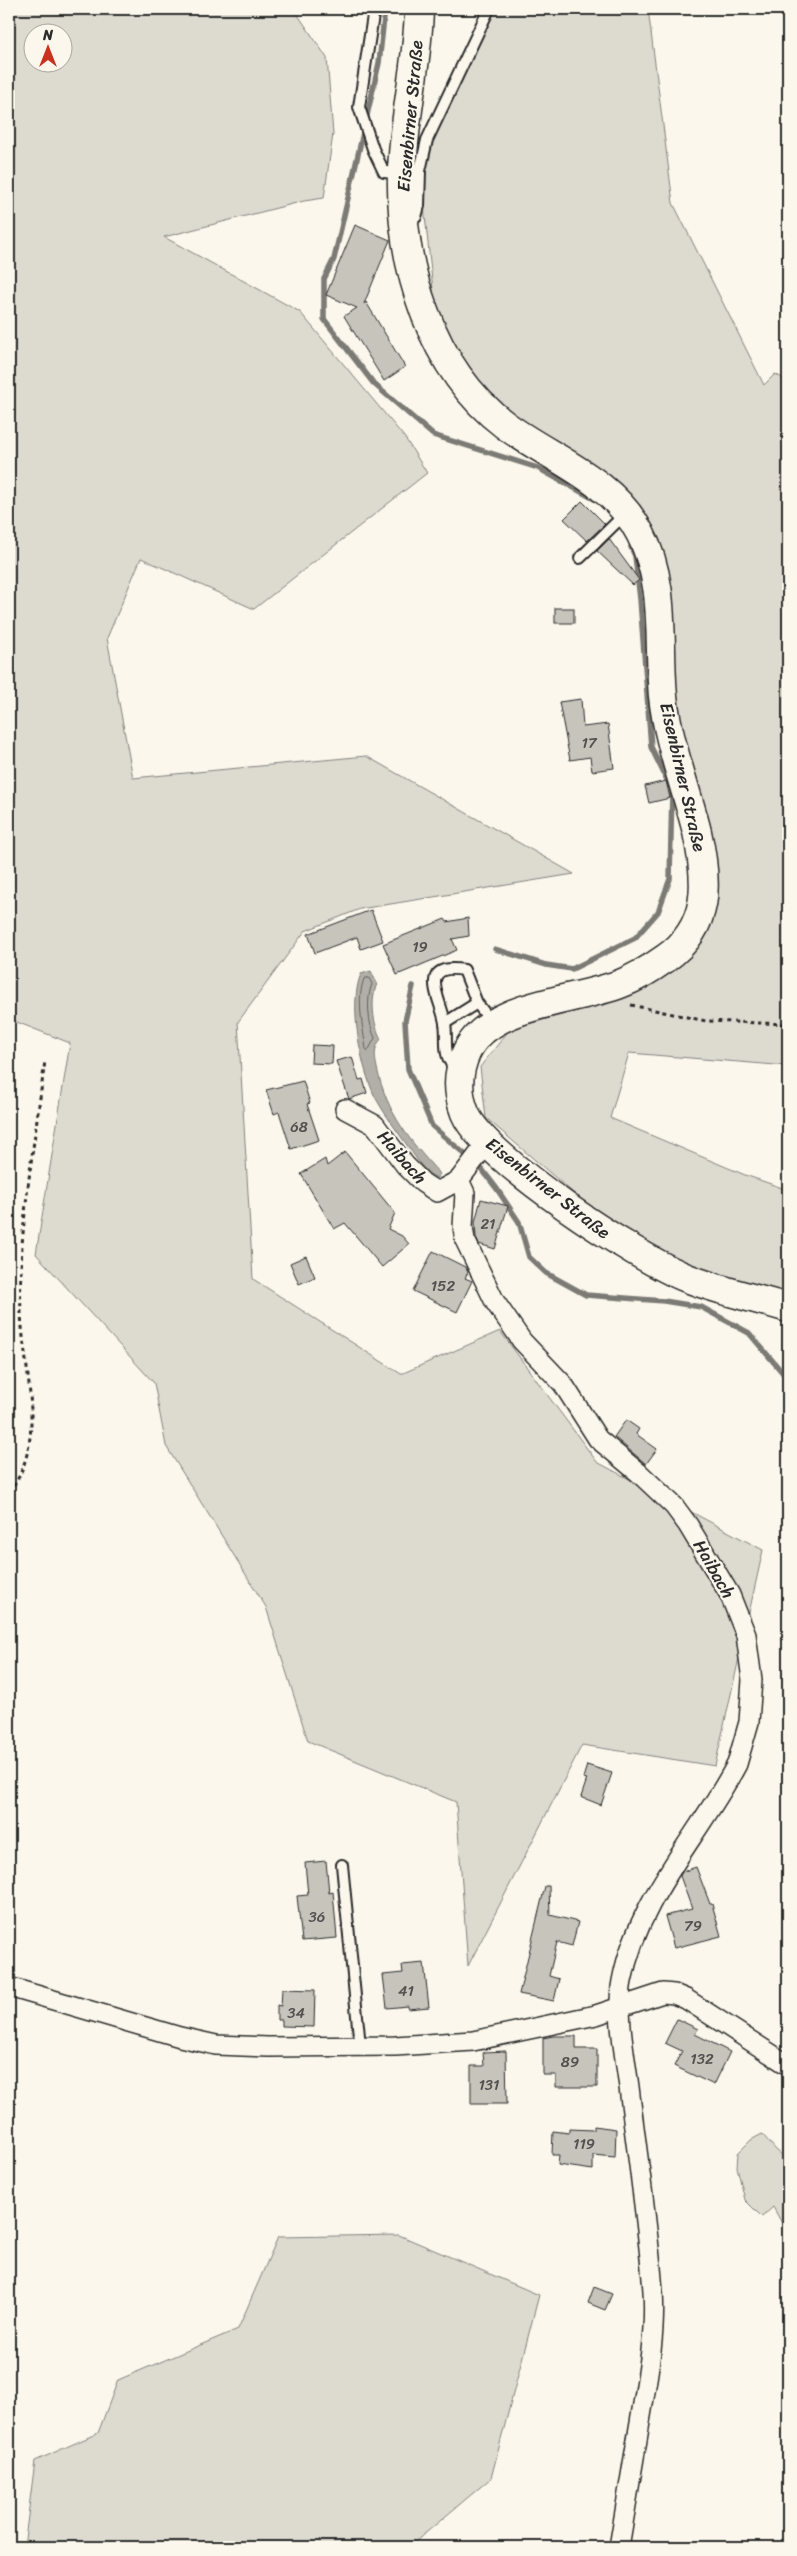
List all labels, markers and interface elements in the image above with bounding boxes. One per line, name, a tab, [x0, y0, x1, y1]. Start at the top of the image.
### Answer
north arrow	[22, 22, 72, 72]
text: N	[42, 23, 53, 48]
street label: Eisenbirner Straße	[387, 39, 433, 193]
street label: Eisenbirner Straße	[650, 699, 716, 855]
house number: 17	[581, 730, 598, 756]
house number: 19	[412, 934, 428, 960]
house number: 68	[290, 1114, 308, 1140]
street label: Haibach	[369, 1122, 435, 1192]
street label: Eisenbirner Straße	[478, 1129, 618, 1248]
house number: 21	[480, 1211, 496, 1237]
house number: 152	[431, 1273, 455, 1299]
street label: Haibach	[684, 1533, 744, 1605]
house number: 36	[309, 1904, 325, 1930]
house number: 79	[684, 1913, 702, 1939]
house number: 41	[398, 1978, 414, 2004]
house number: 34	[287, 2000, 305, 2026]
house number: 132	[690, 2046, 714, 2072]
house number: 89	[561, 2049, 579, 2075]
house number: 131	[478, 2072, 500, 2098]
house number: 119	[573, 2131, 595, 2157]

